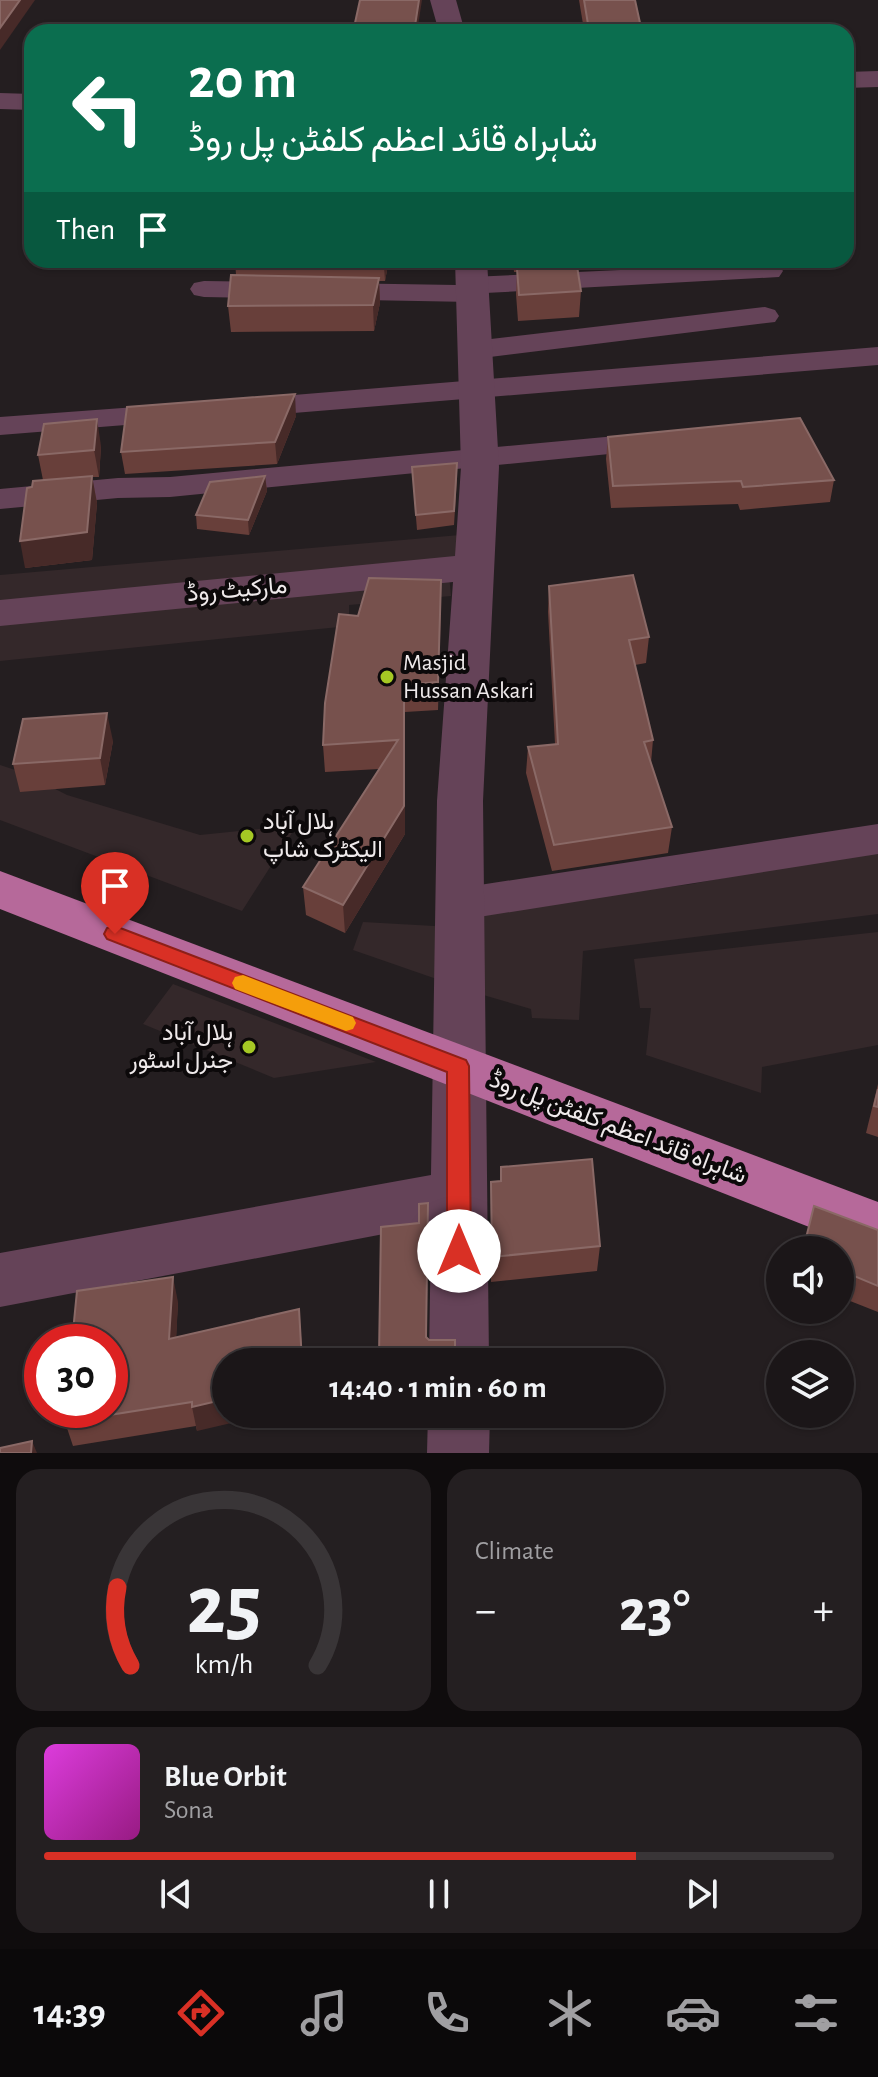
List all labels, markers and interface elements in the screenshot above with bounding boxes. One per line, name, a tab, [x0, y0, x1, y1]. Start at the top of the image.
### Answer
text: 20 m	[188, 52, 297, 108]
icon: left	[56, 56, 160, 160]
text: شاہراہ قائد اعظم کلفٹن پل روڈ	[188, 122, 598, 158]
icon: arrive	[131, 208, 175, 252]
text: Then	[56, 215, 115, 245]
street label: مارکیٹ روڈ	[186, 573, 288, 608]
place label: Masjid Hussan Askari	[403, 651, 534, 703]
marker: Masjid Hussan Askari	[378, 668, 396, 686]
place label: ہلال آباد الیکٹرک شاپ	[263, 809, 383, 865]
marker: ہلال آباد الیکٹرک شاپ	[238, 827, 256, 845]
pin	[81, 852, 149, 934]
icon: arrive	[93, 864, 137, 908]
place label: ہلال آباد جنرل اسٹور	[128, 1020, 233, 1075]
marker: ہلال آباد جنرل اسٹور	[240, 1038, 258, 1056]
street label: شاہراہ قائد اعظم کلفٹن پل روڈ	[485, 1067, 750, 1191]
position arrow	[417, 1209, 501, 1293]
map controls	[766, 1236, 854, 1428]
button: sound	[766, 1236, 854, 1324]
speed limit sign: 30	[24, 1324, 128, 1428]
button: layers	[766, 1340, 854, 1428]
text: 14:40 · 1 min · 60 m	[329, 1373, 547, 1403]
text: Climate	[475, 1538, 554, 1564]
text: 25	[186, 1565, 261, 1649]
text: 23°	[619, 1582, 690, 1642]
text: −	[475, 1589, 496, 1633]
text: +	[813, 1589, 834, 1633]
text: km/h	[194, 1650, 253, 1679]
text: Blue Orbit	[164, 1762, 287, 1792]
text: Sona	[164, 1797, 214, 1823]
icon: previous	[154, 1872, 198, 1916]
icon: pause	[417, 1872, 461, 1916]
icon: next	[680, 1872, 724, 1916]
icon: directions	[173, 1985, 229, 2041]
icon: music	[296, 1985, 352, 2041]
icon: phone	[419, 1985, 475, 2041]
icon: climate	[542, 1985, 598, 2041]
icon: car	[665, 1985, 721, 2041]
icon: filters	[788, 1985, 844, 2041]
text: 14:39	[34, 1995, 106, 2031]

